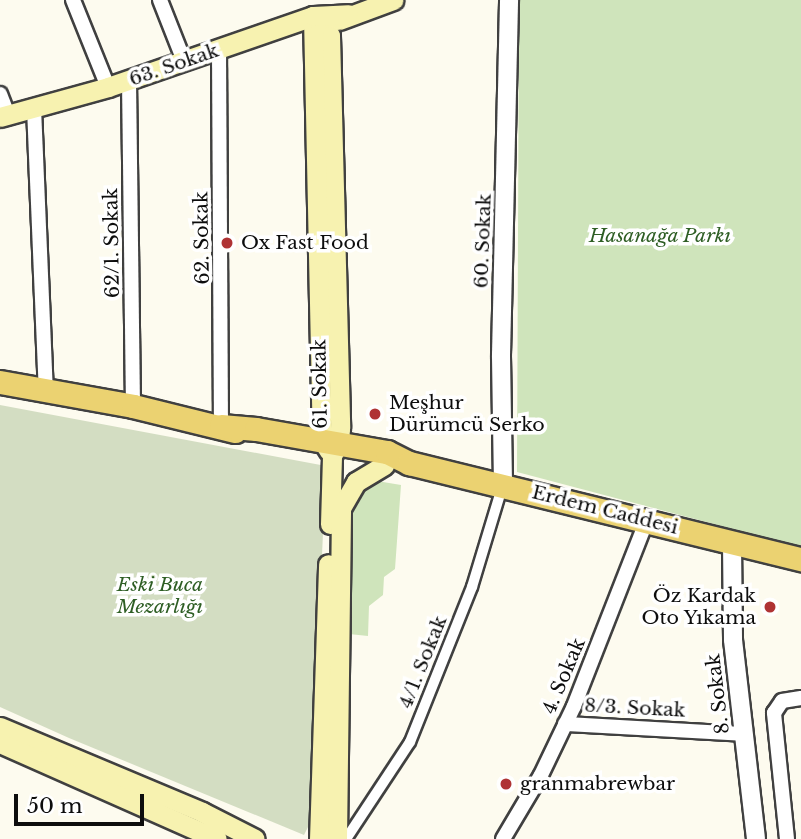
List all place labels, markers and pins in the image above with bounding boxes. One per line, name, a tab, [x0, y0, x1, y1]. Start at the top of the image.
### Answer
place label: Ox Fast Food	[241, 232, 369, 254]
marker: Ox Fast Food	[219, 235, 235, 251]
place label: Meşhur Dürümcü Serko	[389, 392, 545, 436]
marker: Meşhur Dürümcü Serko	[367, 406, 383, 422]
place label: Öz Kardak Oto Yıkama	[641, 585, 756, 629]
marker: Öz Kardak Oto Yıkama	[762, 599, 778, 615]
place label: granmabrewbar	[520, 773, 675, 795]
marker: granmabrewbar	[498, 776, 514, 792]

